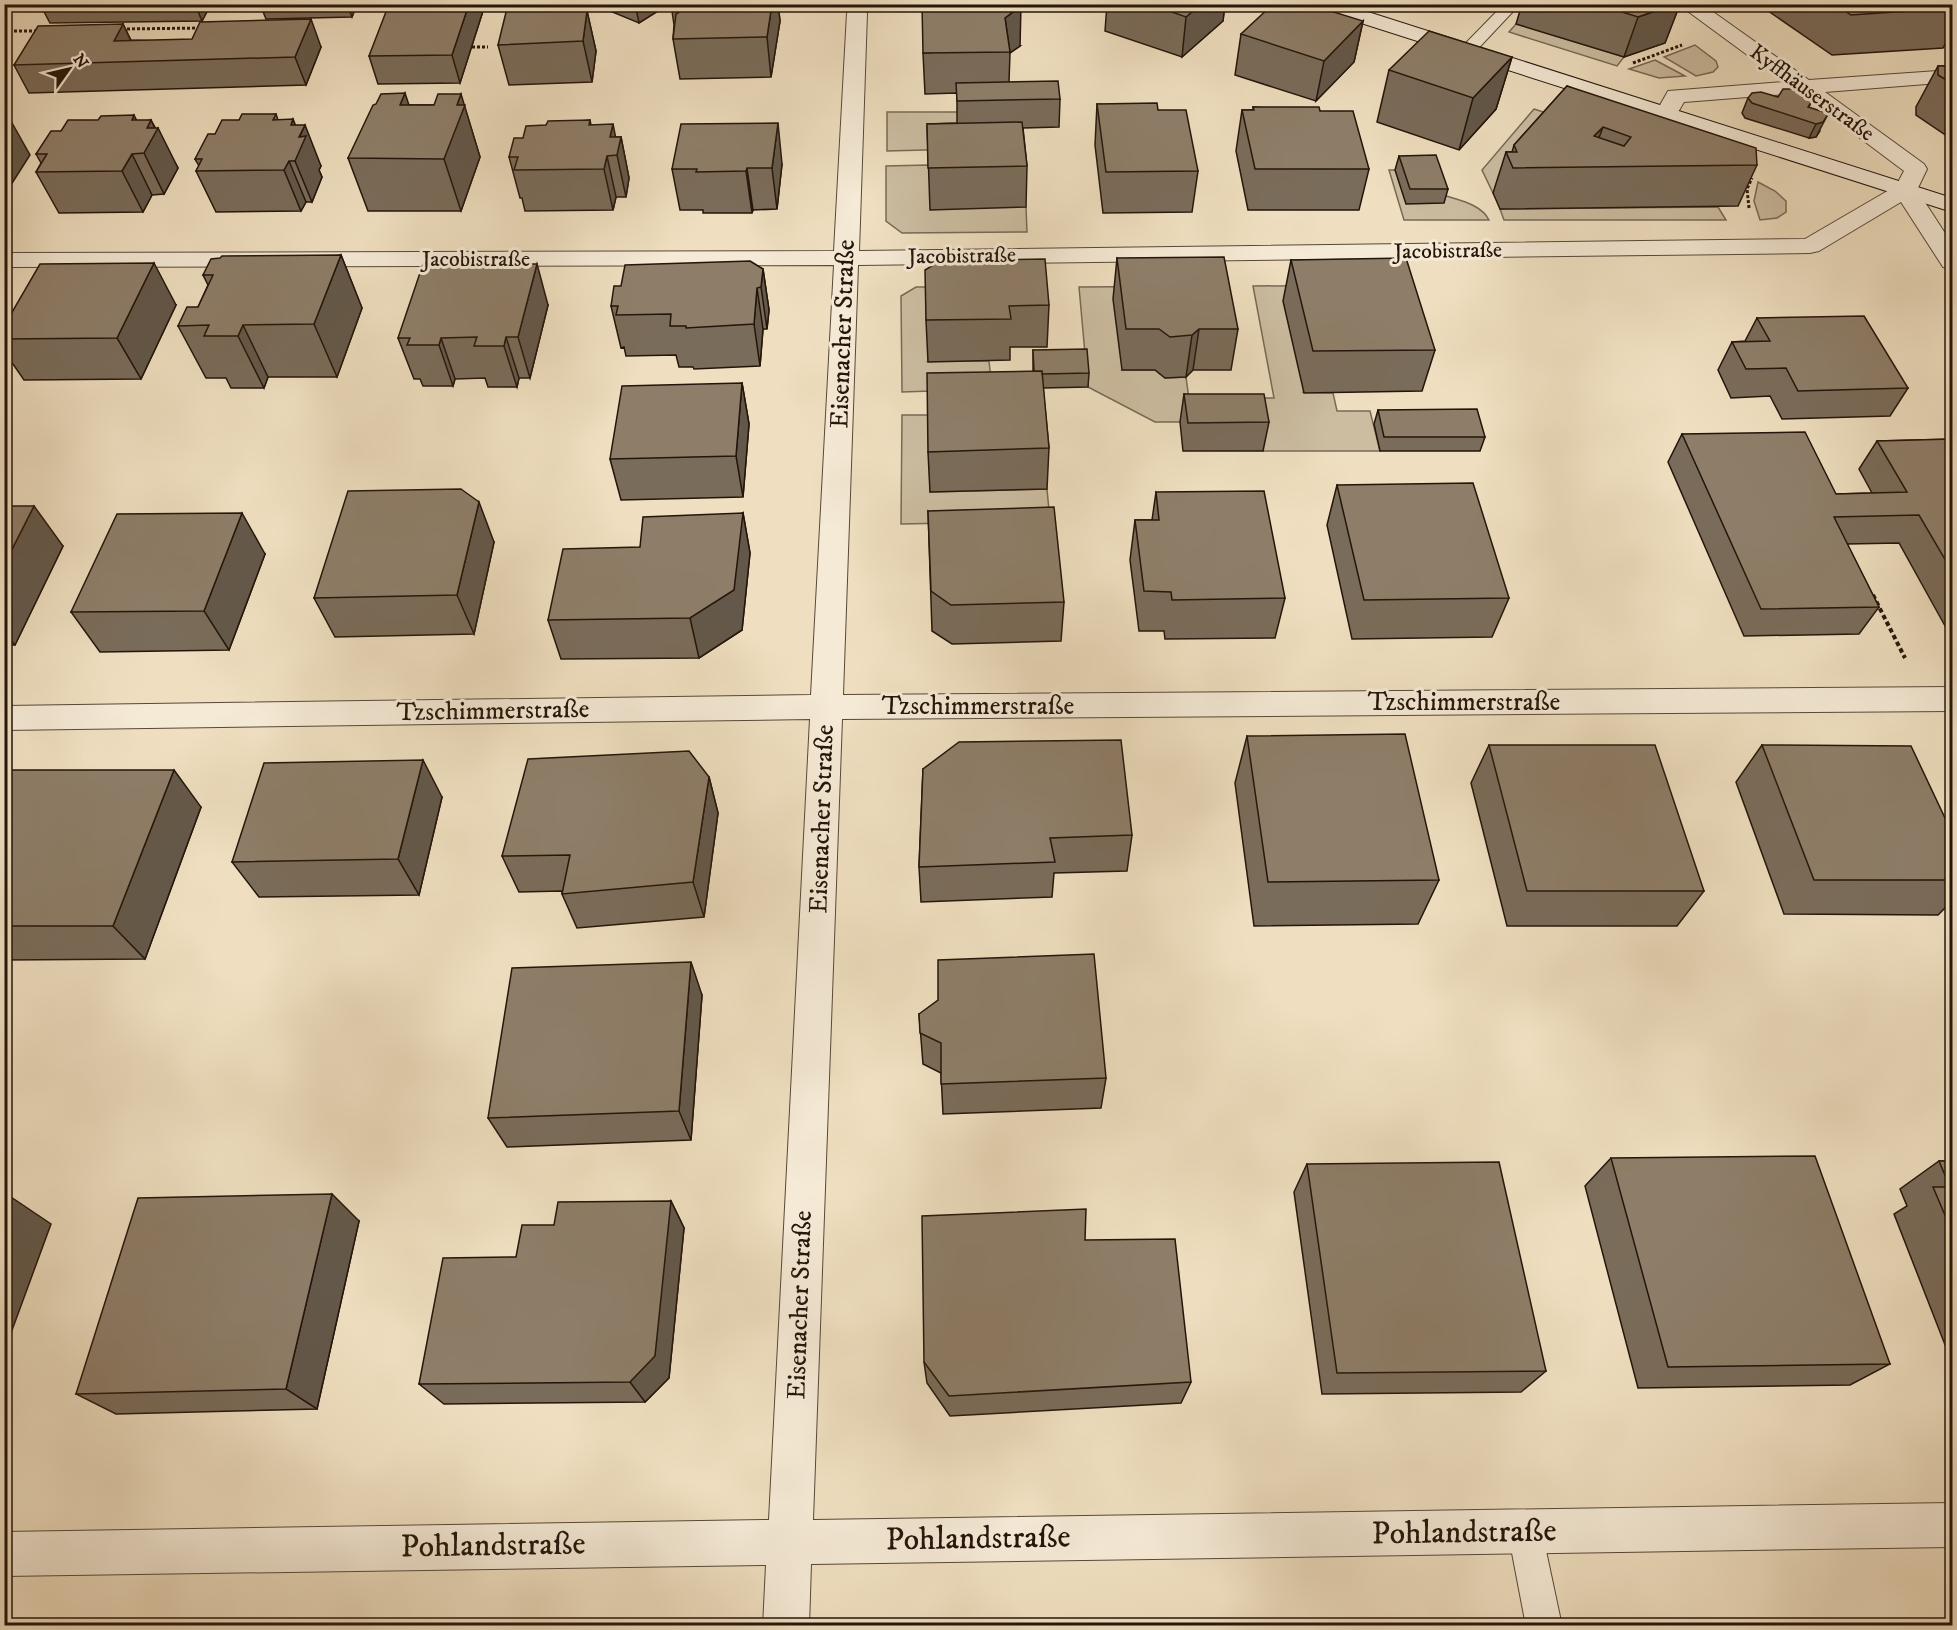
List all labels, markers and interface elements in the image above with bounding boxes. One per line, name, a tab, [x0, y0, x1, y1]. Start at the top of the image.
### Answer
north arrow	[39, 39, 99, 99]
street label: Kyffhäuserstraße	[1744, 39, 1880, 147]
text: N	[69, 50, 93, 72]
street label: Jacobistraße	[1392, 237, 1502, 265]
street label: Eisenacher Straße	[823, 239, 863, 429]
street label: Jacobistraße	[906, 242, 1016, 270]
street label: Jacobistraße	[420, 246, 530, 273]
street label: Tzschimmerstraße	[1368, 686, 1560, 719]
street label: Tzschimmerstraße	[882, 690, 1074, 723]
street label: Tzschimmerstraße	[396, 693, 590, 729]
street label: Eisenacher Straße	[802, 724, 842, 914]
street label: Eisenacher Straße	[780, 1210, 820, 1400]
street label: Pohlandstraße	[1371, 1511, 1557, 1555]
street label: Pohlandstraße	[885, 1517, 1071, 1561]
street label: Pohlandstraße	[400, 1524, 586, 1568]

